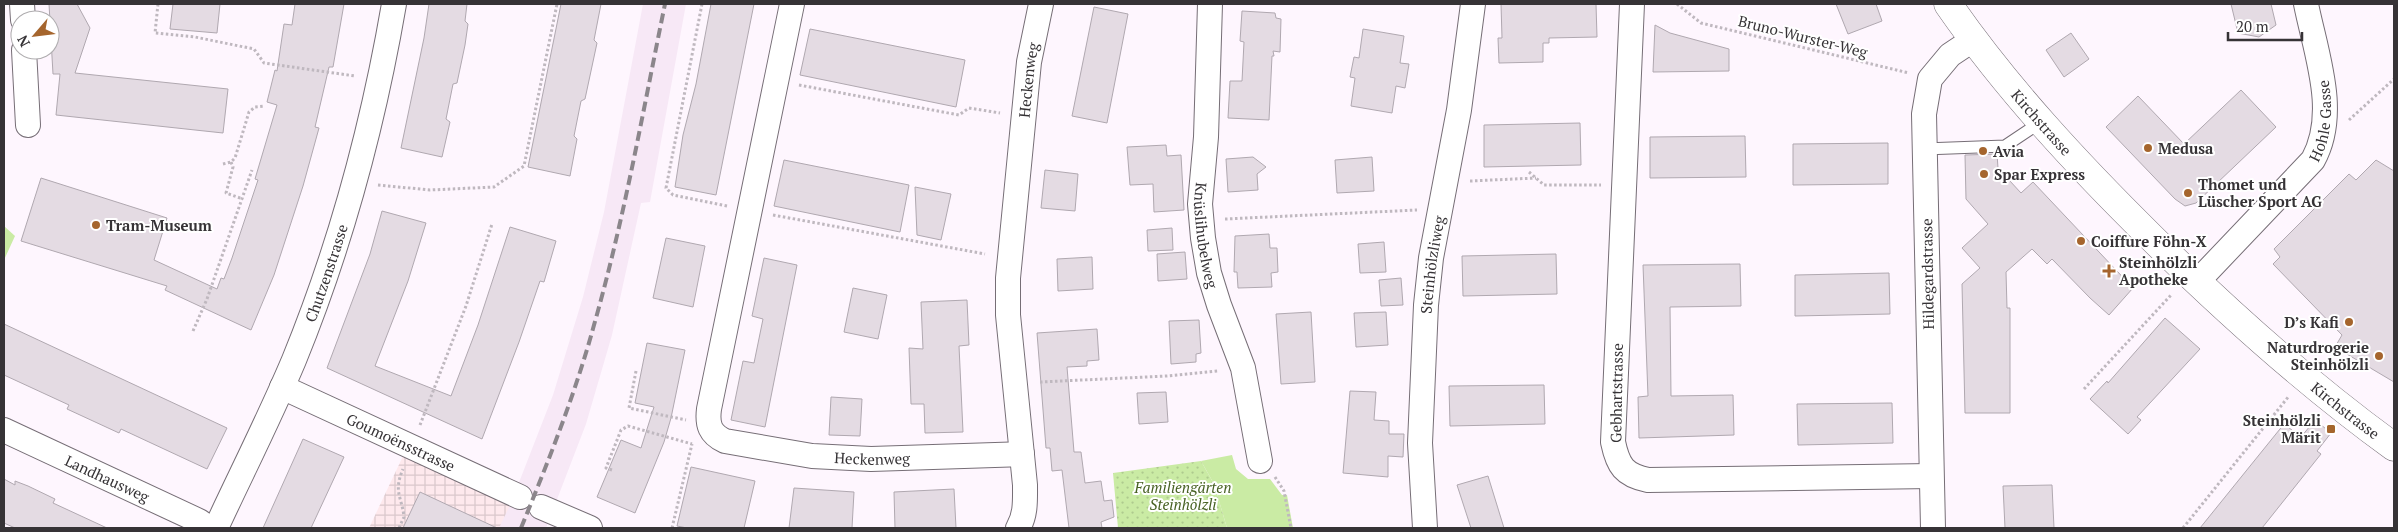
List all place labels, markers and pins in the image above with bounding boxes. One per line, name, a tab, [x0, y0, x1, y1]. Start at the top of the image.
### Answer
place label: Medusa	[2158, 138, 2214, 158]
place label: Avia	[1993, 141, 2025, 161]
marker: Medusa	[2142, 142, 2154, 154]
marker: Avia	[1977, 145, 1989, 157]
place label: Spar Express	[1994, 164, 2085, 184]
marker: Spar Express	[1978, 168, 1990, 180]
place label: Thomet und Lüscher Sport AG	[2198, 174, 2322, 211]
marker: Thomet und Lüscher Sport AG	[2182, 187, 2194, 199]
place label: Tram-Museum	[106, 215, 212, 235]
marker: Tram-Museum	[90, 219, 102, 231]
place label: Coiffure Föhn-X	[2091, 231, 2207, 251]
marker: Coiffure Föhn-X	[2075, 235, 2087, 247]
place label: Steinhölzli Apotheke	[2119, 252, 2197, 289]
marker: Steinhölzli Apotheke	[2103, 265, 2115, 277]
place label: D’s Kafi	[2284, 312, 2339, 332]
marker: D’s Kafi	[2343, 316, 2355, 328]
place label: Naturdrogerie Steinhölzli	[2267, 337, 2369, 374]
marker: Naturdrogerie Steinhölzli	[2373, 350, 2385, 362]
place label: Steinhölzli Märit	[2243, 410, 2321, 447]
marker: Steinhölzli Märit	[2325, 423, 2337, 435]

